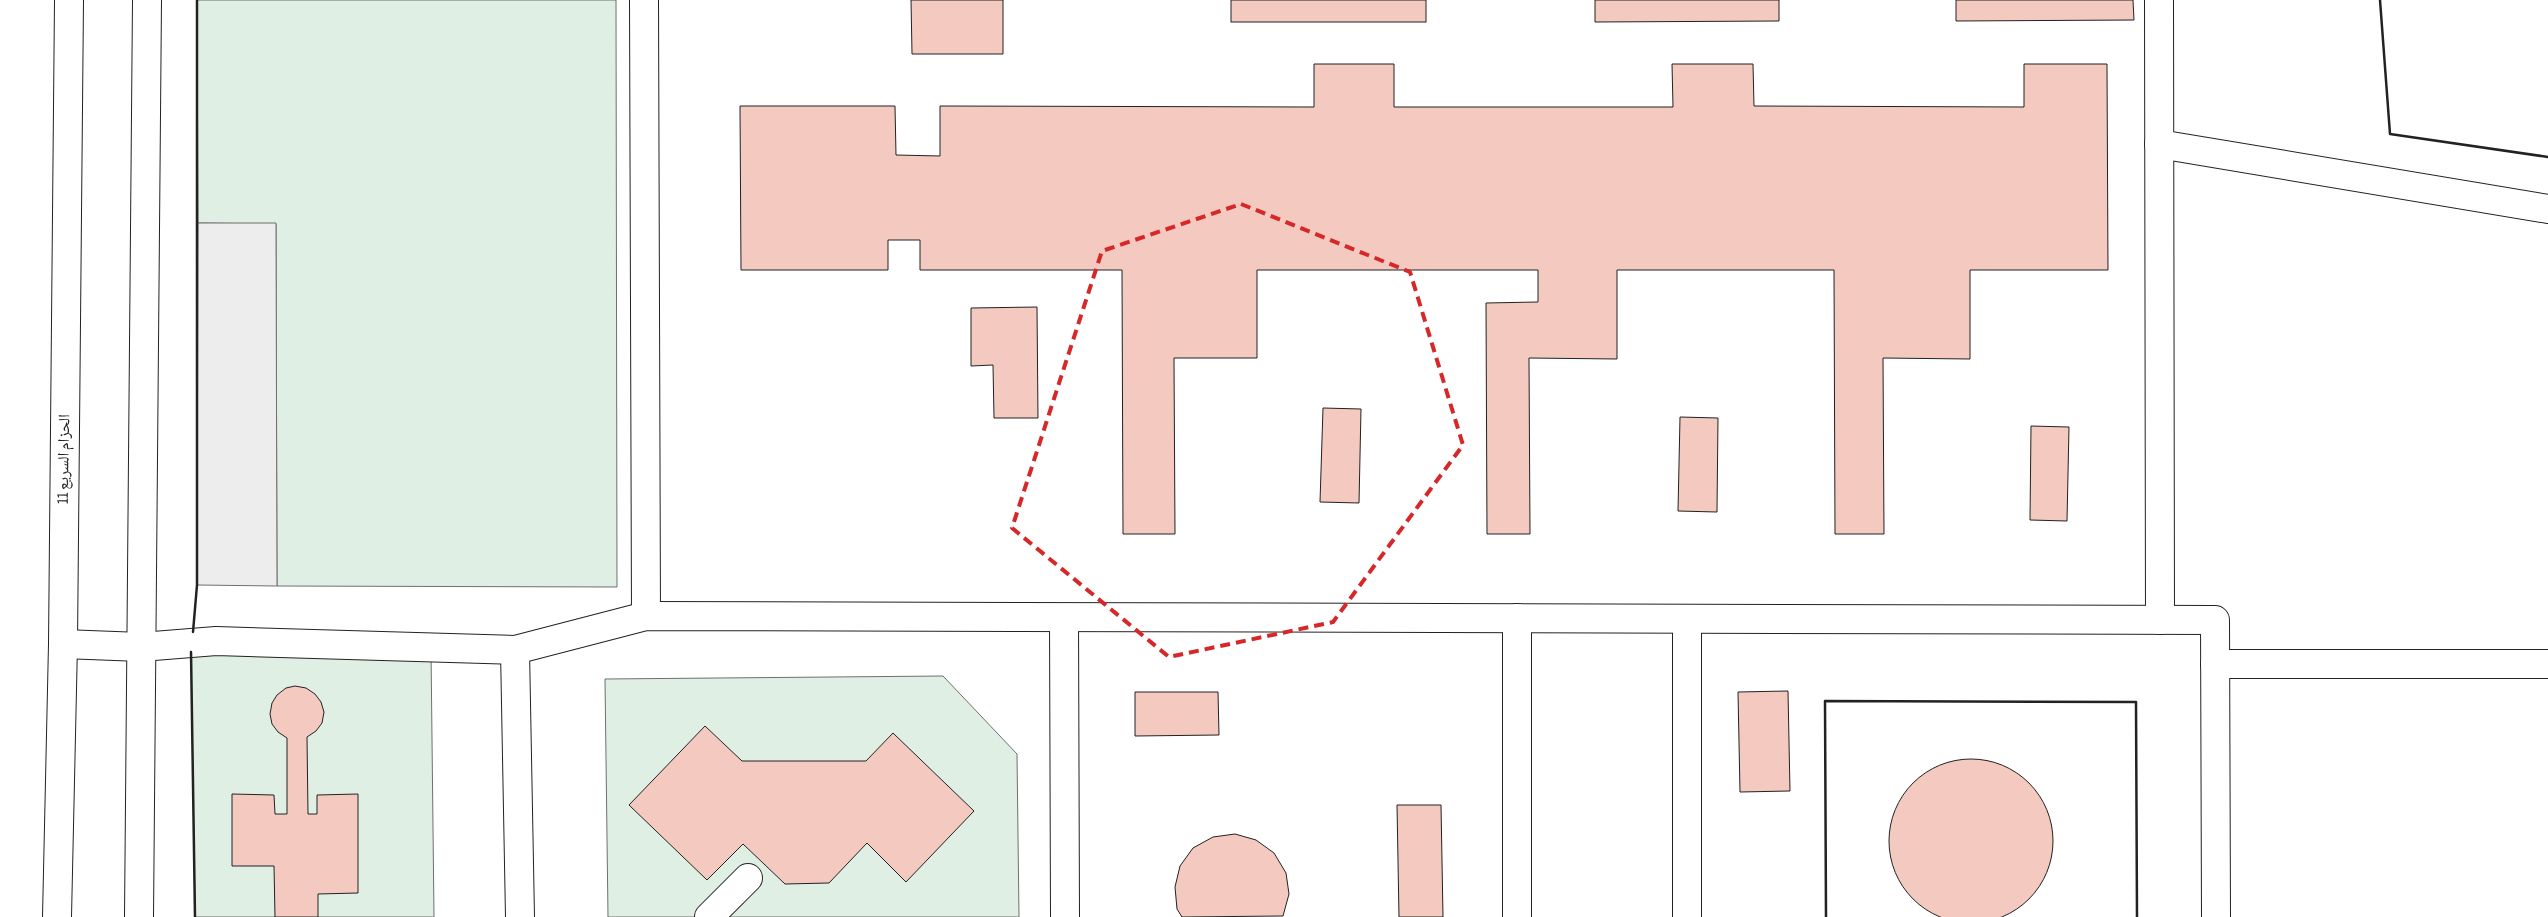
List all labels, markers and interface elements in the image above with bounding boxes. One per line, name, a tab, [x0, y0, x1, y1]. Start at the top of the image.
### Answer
street label: الحزام السريع 11	[54, 414, 74, 504]

